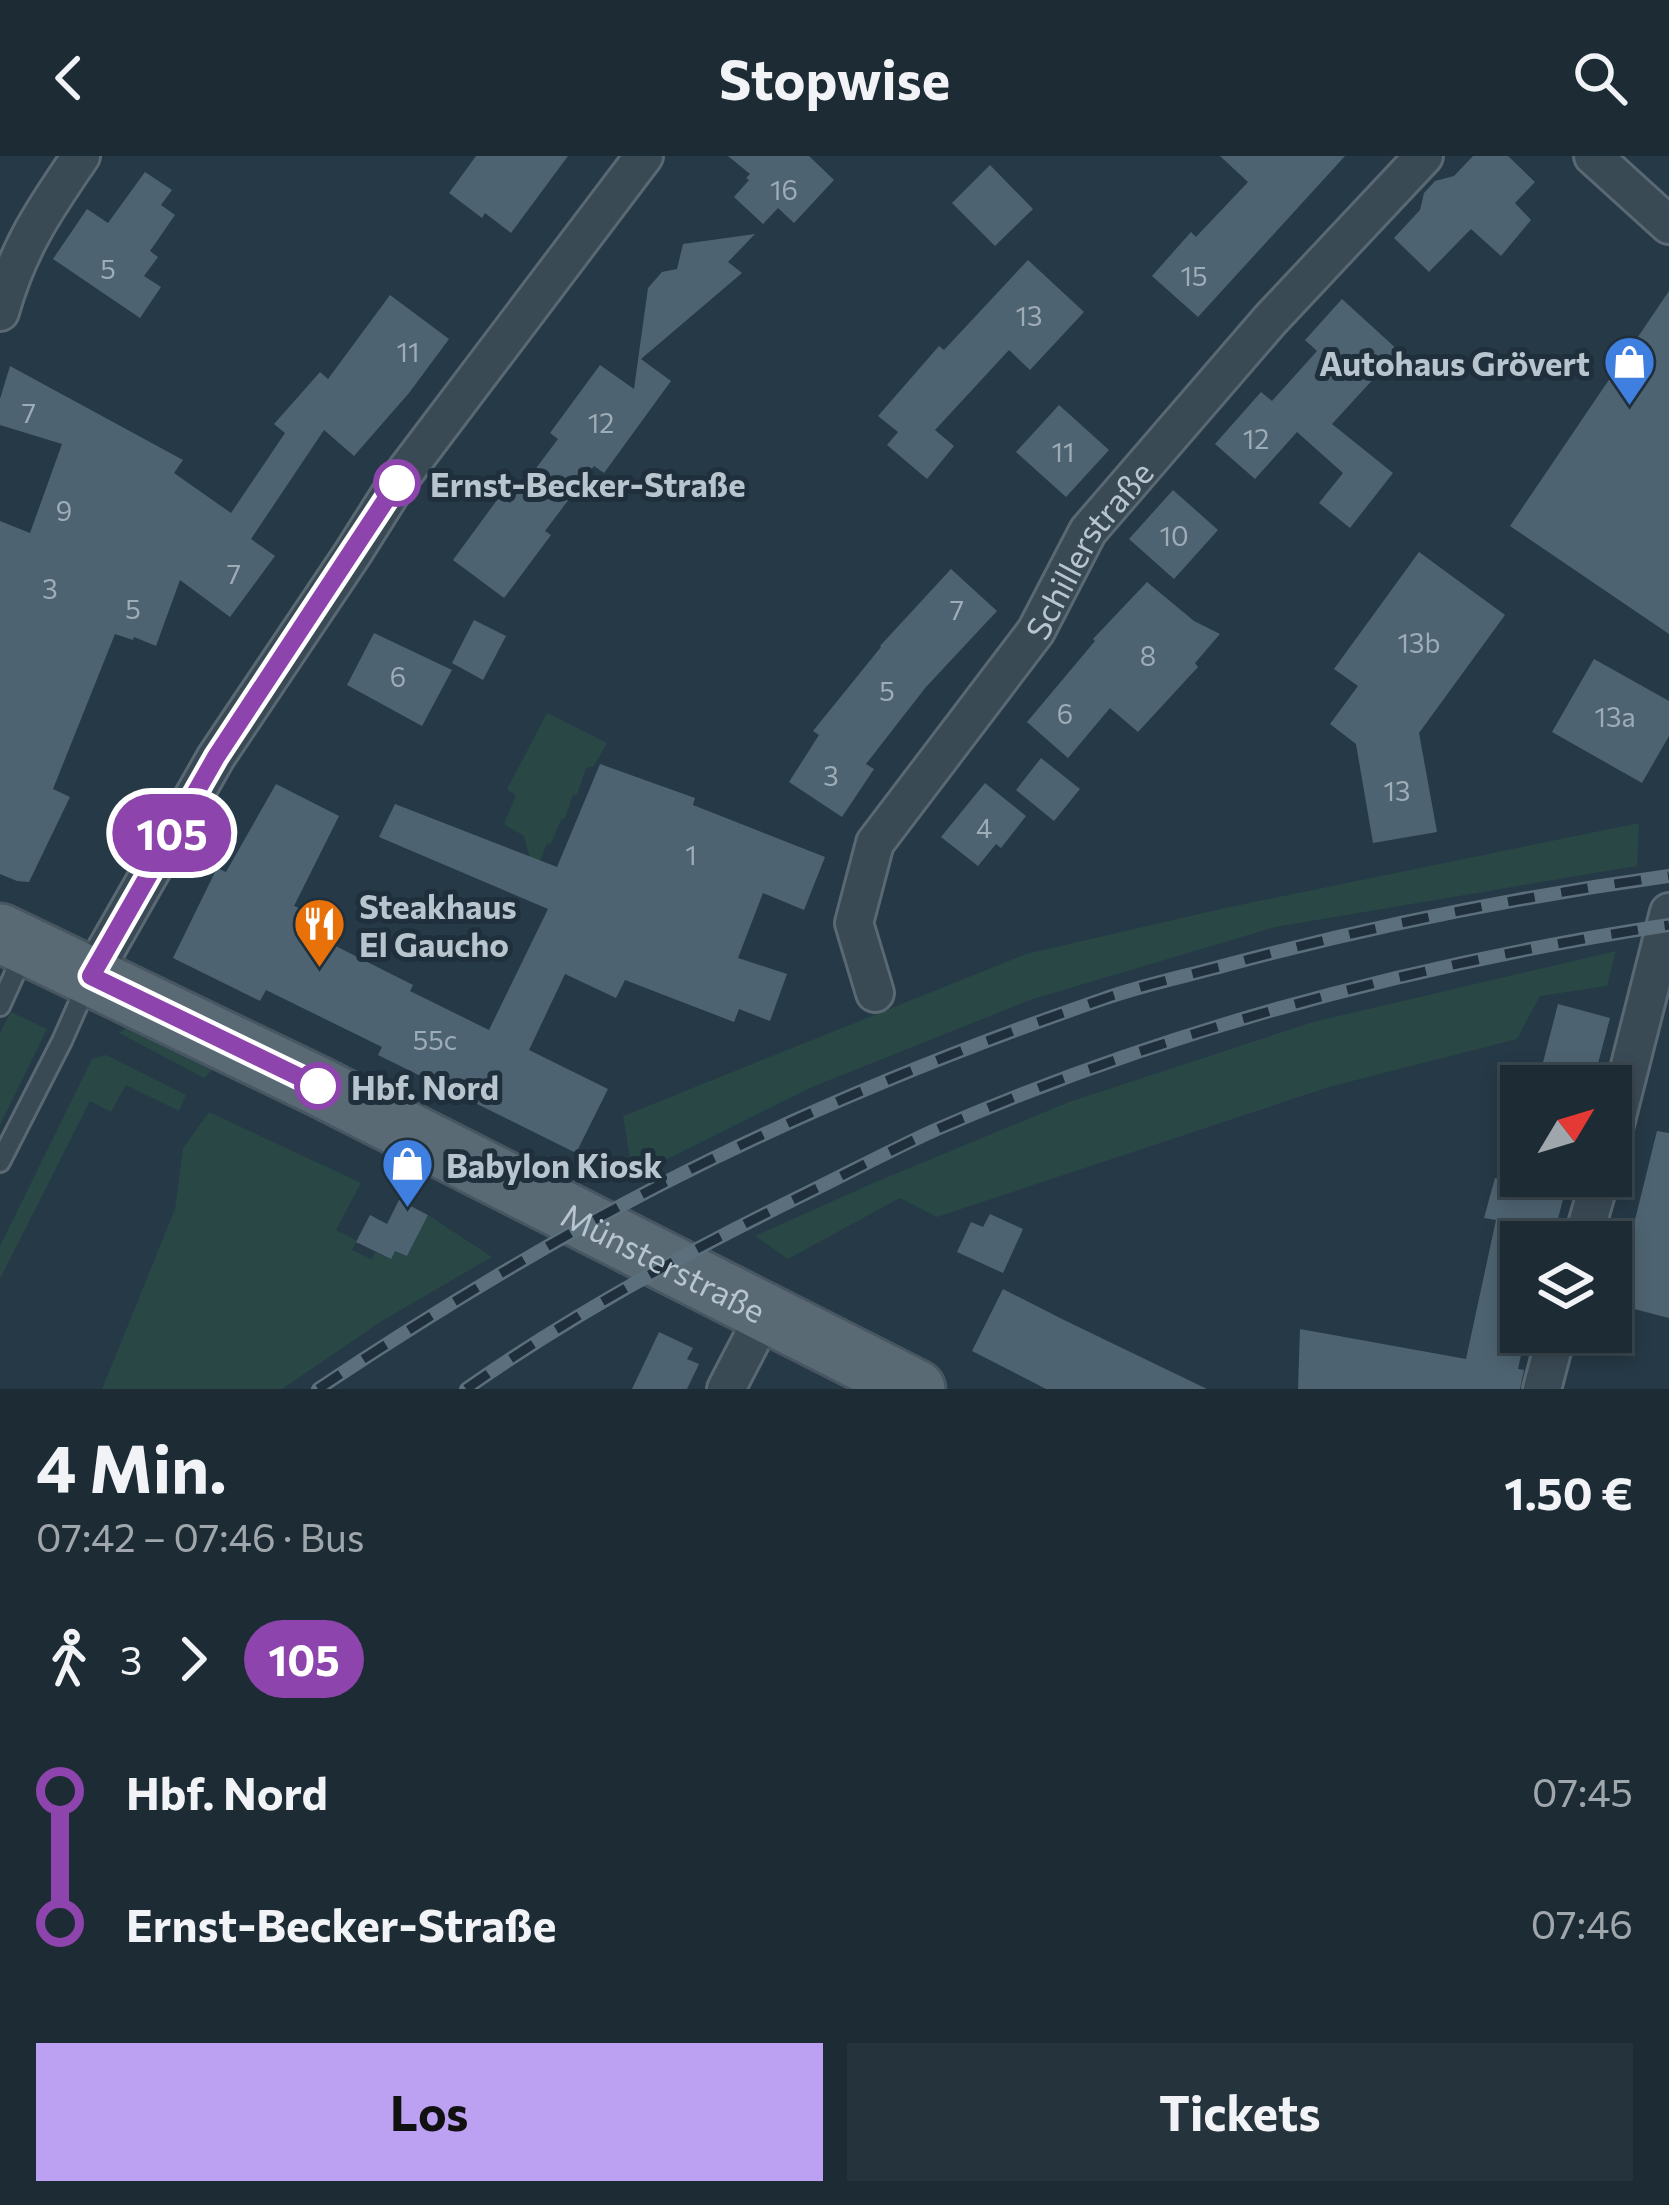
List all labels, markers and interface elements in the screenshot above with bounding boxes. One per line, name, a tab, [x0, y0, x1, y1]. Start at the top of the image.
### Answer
icon: back	[36, 45, 102, 111]
text: Stopwise	[719, 45, 950, 111]
icon: search	[1567, 45, 1633, 111]
house number: 16	[770, 173, 798, 206]
house number: 5	[100, 252, 116, 285]
house number: 15	[1180, 259, 1208, 292]
house number: 13	[1016, 299, 1042, 332]
shop icon: Autohaus Grövert	[1601, 334, 1657, 408]
house number: 11	[396, 335, 420, 368]
place label: Autohaus Grövert	[1319, 342, 1590, 383]
house number: 7	[22, 396, 36, 429]
house number: 12	[588, 406, 614, 439]
house number: 12	[1243, 422, 1269, 455]
house number: 11	[1051, 435, 1075, 468]
street label: Schillerstraße	[1015, 452, 1161, 646]
marker: Ernst-Becker-Straße	[375, 461, 419, 505]
place label: Ernst-Becker-Straße	[430, 463, 746, 504]
house number: 9	[56, 494, 72, 527]
house number: 10	[1159, 519, 1189, 552]
house number: 7	[227, 557, 241, 590]
house number: 3	[42, 572, 58, 605]
house number: 5	[125, 592, 141, 625]
house number: 7	[950, 593, 964, 626]
house number: 13b	[1398, 626, 1440, 659]
house number: 8	[1140, 639, 1156, 672]
house number: 6	[390, 660, 406, 693]
house number: 5	[879, 674, 895, 707]
house number: 6	[1057, 697, 1073, 730]
house number: 13a	[1594, 700, 1636, 733]
house number: 3	[823, 759, 839, 792]
house number: 13	[1384, 774, 1410, 807]
line badge: 105	[103, 794, 241, 872]
text: 105	[136, 807, 208, 859]
house number: 4	[976, 811, 992, 844]
house number: 1	[685, 838, 697, 871]
place label: Steakhaus El Gaucho	[359, 885, 517, 964]
restaurant icon: Steakhaus El Gaucho	[292, 896, 348, 970]
house number: 55c	[413, 1023, 457, 1056]
marker: Hbf. Nord	[296, 1064, 340, 1108]
north arrow	[1500, 1065, 1632, 1197]
map controls	[1500, 1065, 1632, 1353]
place label: Hbf. Nord	[351, 1066, 499, 1107]
shop icon: Babylon Kiosk	[379, 1136, 435, 1210]
place label: Babylon Kiosk	[446, 1144, 662, 1185]
street label: Münsterstraße	[555, 1193, 773, 1330]
button: layers	[1500, 1221, 1632, 1353]
text: 4 Min.	[36, 1426, 227, 1507]
text: 1.50 €	[1504, 1464, 1633, 1519]
text: 07:42 – 07:46 · Bus	[36, 1512, 364, 1560]
icon: walk	[36, 1626, 102, 1692]
icon: forward	[160, 1626, 226, 1692]
text: 105	[268, 1633, 340, 1685]
text: 3	[120, 1635, 142, 1683]
text: Hbf. Nord	[126, 1764, 328, 1819]
text: 07:45	[1532, 1767, 1633, 1815]
text: Ernst-Becker-Straße	[126, 1896, 556, 1951]
text: 07:46	[1531, 1899, 1633, 1947]
button: Los	[36, 2043, 823, 2181]
button: Tickets	[847, 2043, 1633, 2181]

